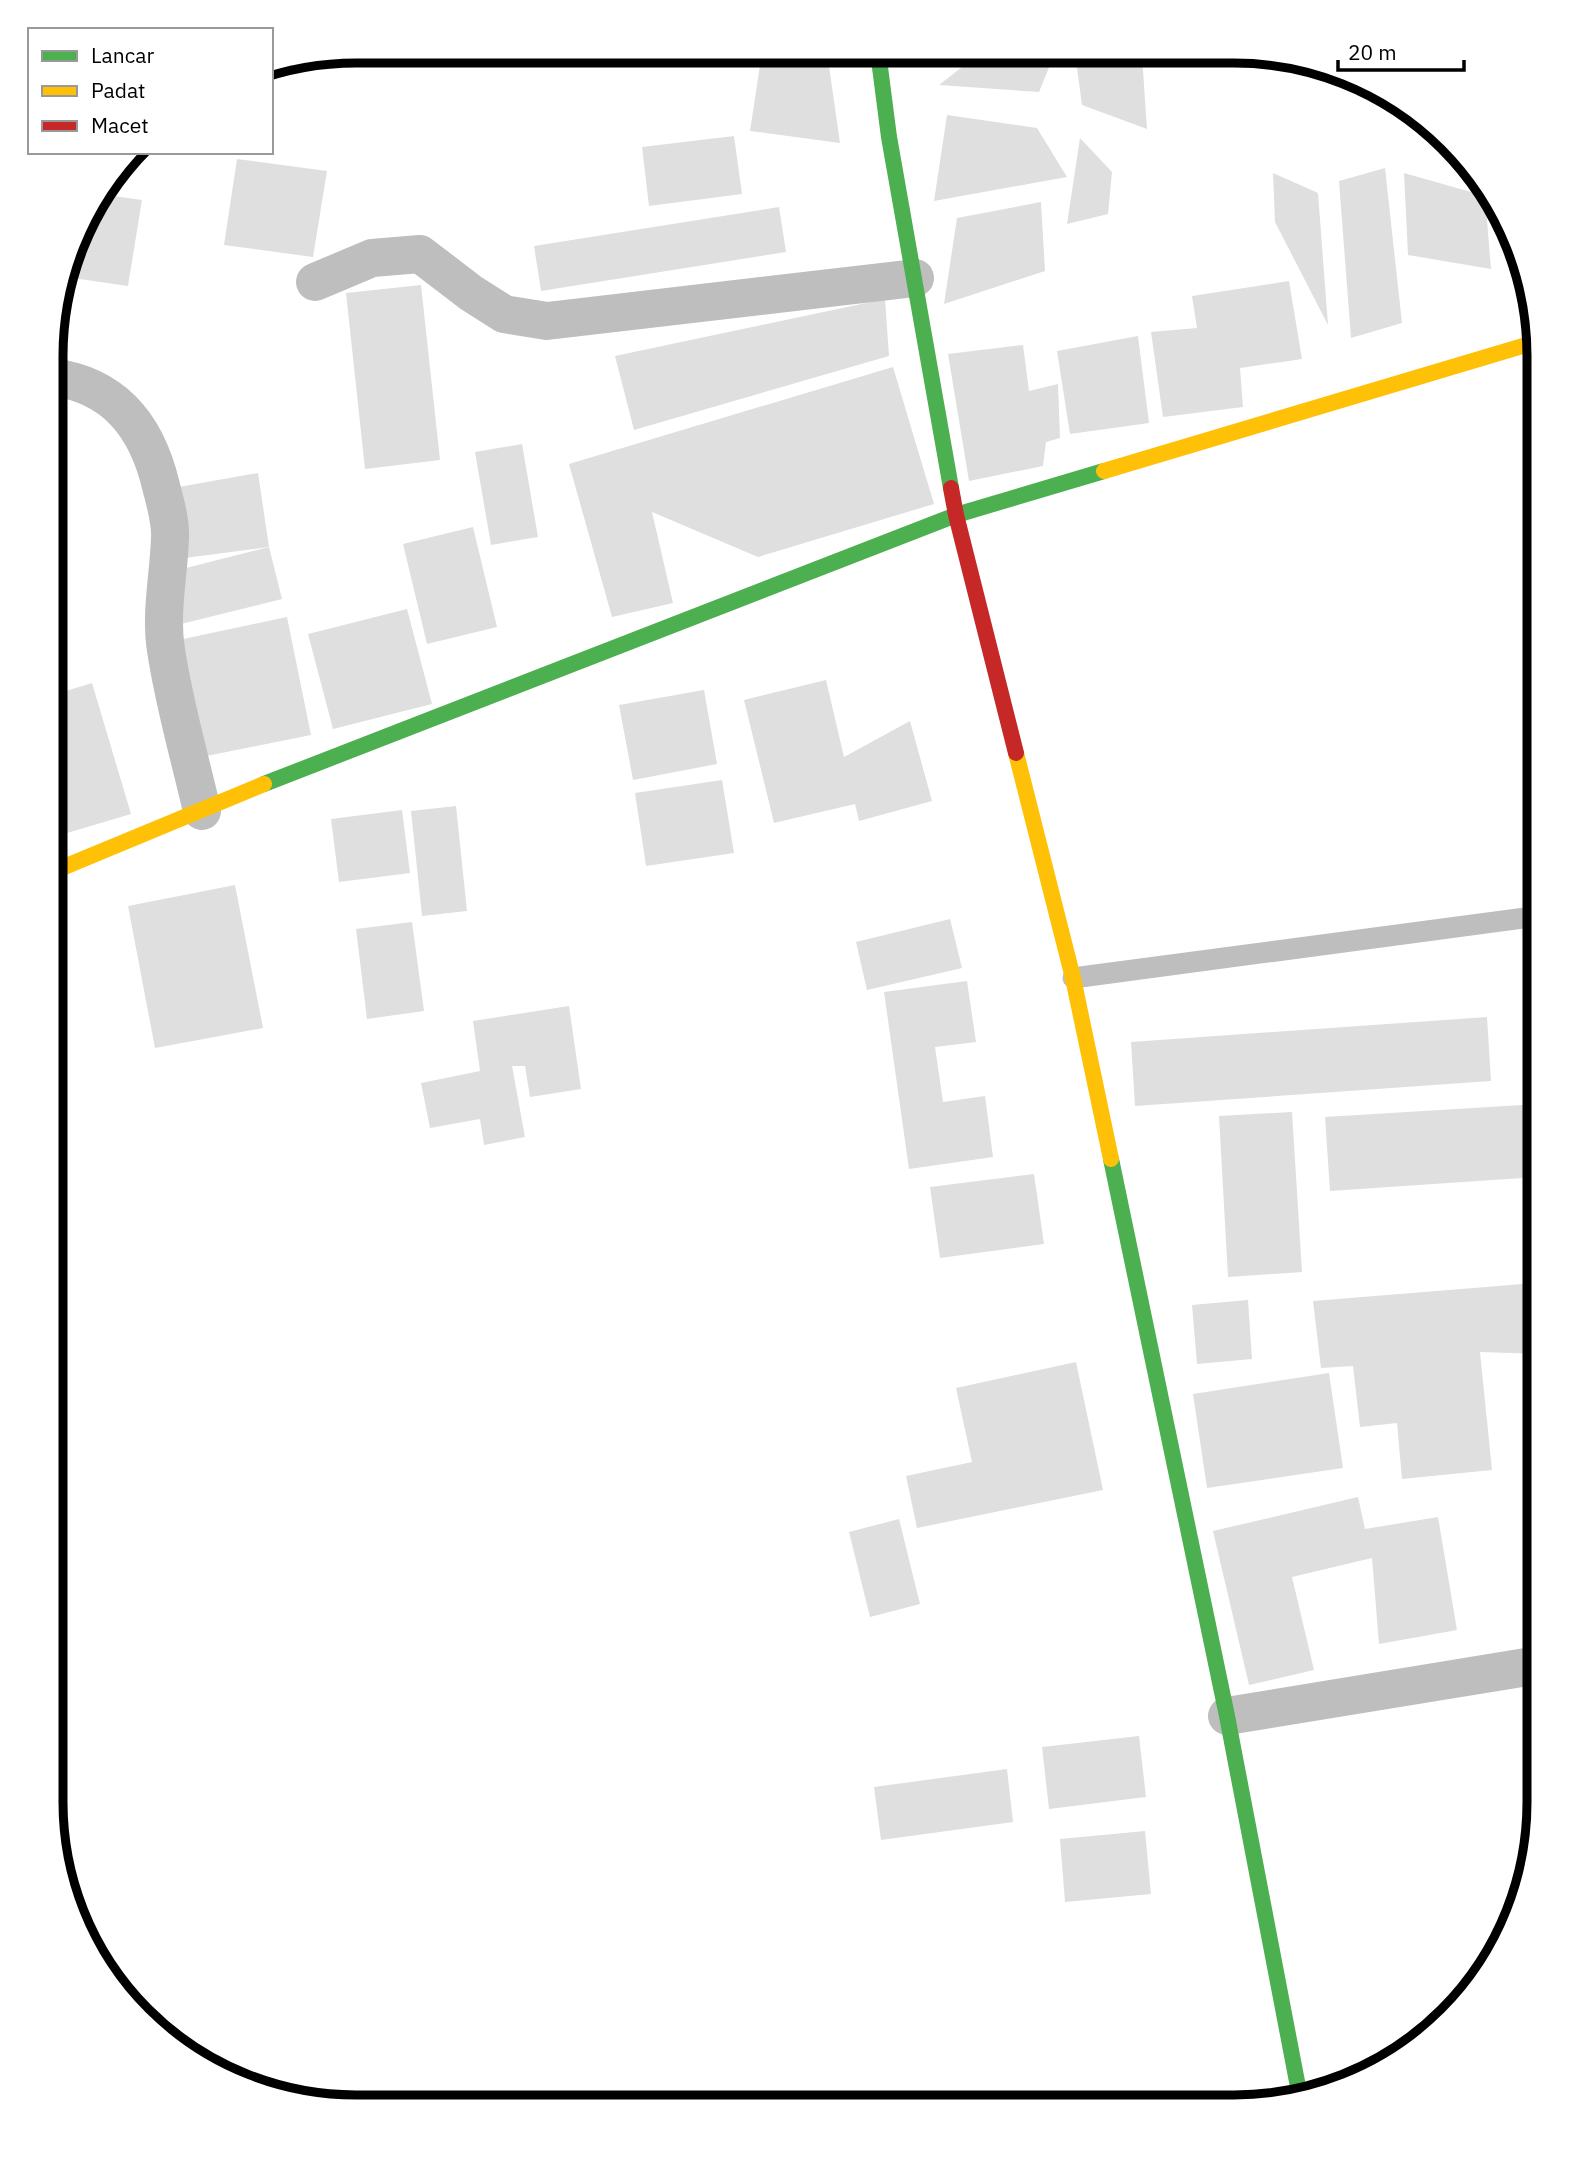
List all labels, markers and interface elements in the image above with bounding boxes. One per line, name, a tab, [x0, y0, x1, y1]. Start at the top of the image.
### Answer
legend	[28, 28, 273, 154]
scale bar	[1338, 28, 1464, 72]
text: 20 m	[1348, 38, 1397, 66]
text: Lancar	[91, 41, 154, 69]
text: Padat	[91, 76, 146, 104]
text: Macet	[91, 111, 149, 139]

